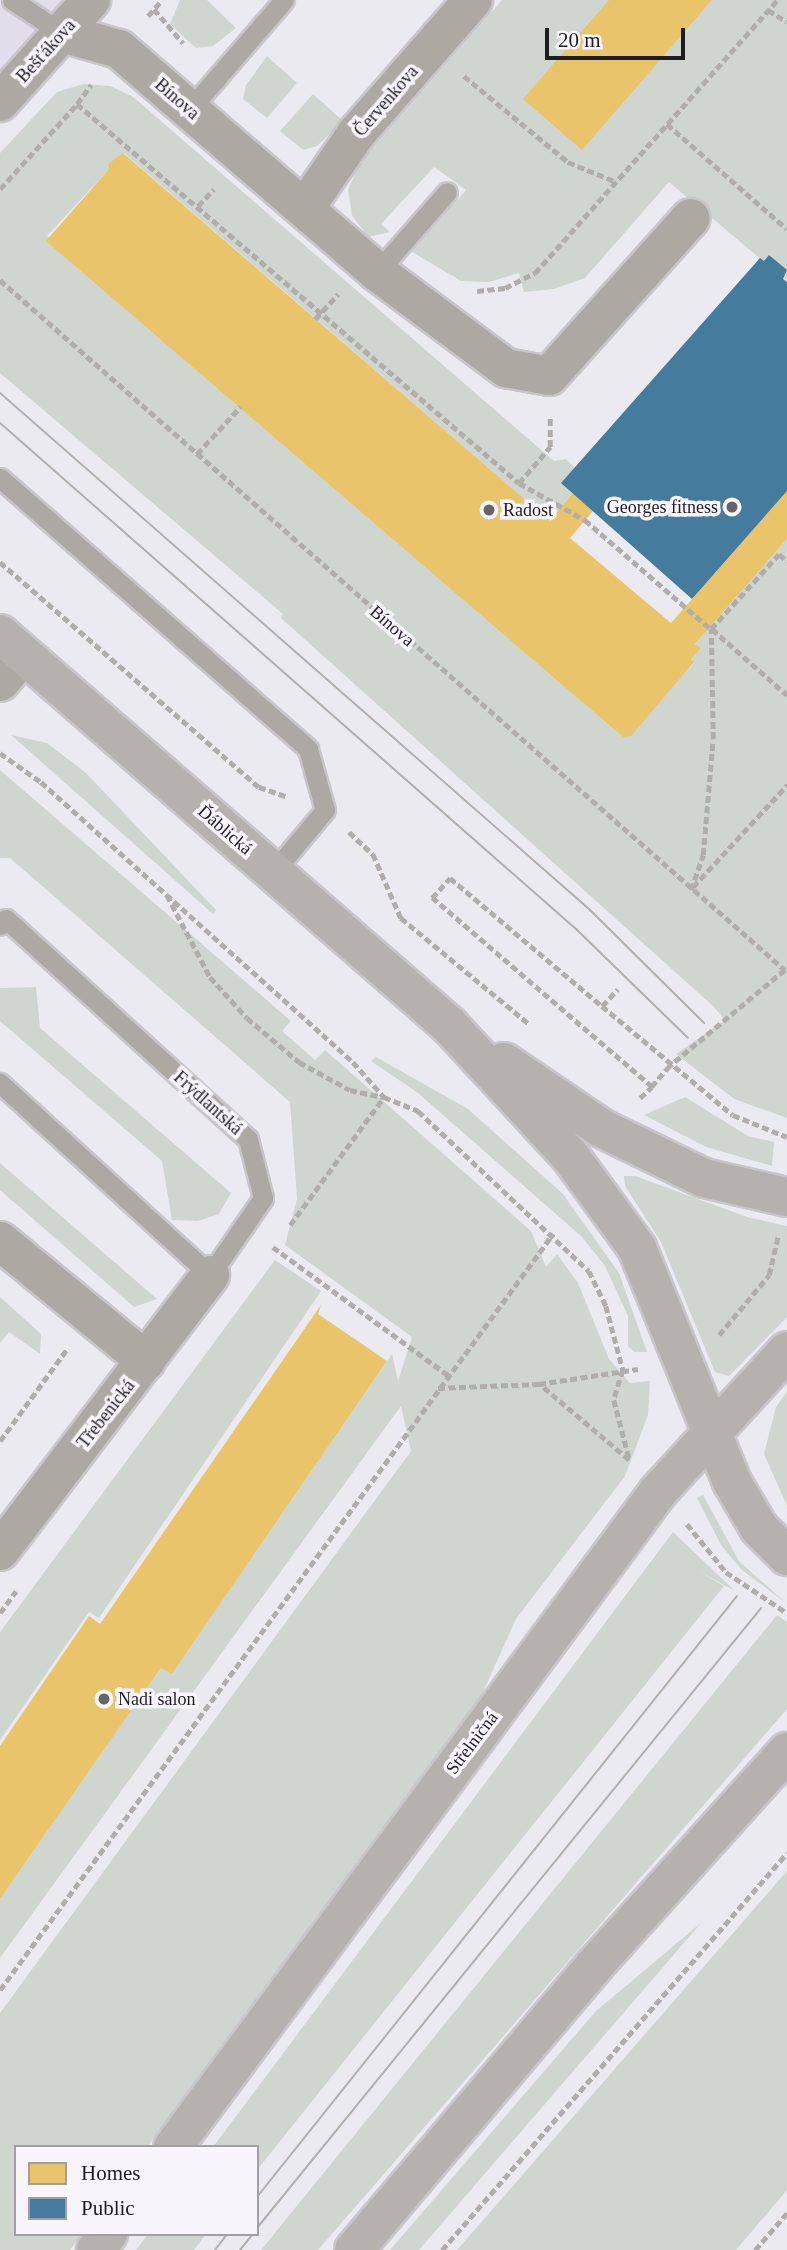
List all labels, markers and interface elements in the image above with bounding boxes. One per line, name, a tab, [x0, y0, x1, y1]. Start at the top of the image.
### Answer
scale bar	[549, 14, 689, 58]
street label: Bešťákova	[12, 15, 80, 87]
text: 20 m	[558, 28, 601, 52]
street label: Červenkova	[349, 61, 423, 141]
street label: Bínova	[150, 74, 204, 124]
place label: Georges fitness	[607, 496, 718, 518]
place label: Radost	[503, 499, 553, 521]
marker: Georges fitness	[724, 499, 740, 515]
marker: Radost	[481, 502, 497, 518]
street label: Bínova	[365, 601, 419, 651]
street label: Ďáblická	[193, 801, 257, 859]
street label: Frýdlantská	[169, 1067, 247, 1139]
street label: Třebenická	[73, 1375, 139, 1453]
place label: Nadi salon	[118, 1688, 195, 1710]
marker: Nadi salon	[96, 1691, 112, 1707]
street label: Střelničná	[441, 1707, 503, 1779]
legend	[14, 2145, 259, 2236]
text: Homes	[81, 2161, 141, 2185]
text: Public	[81, 2196, 135, 2220]

